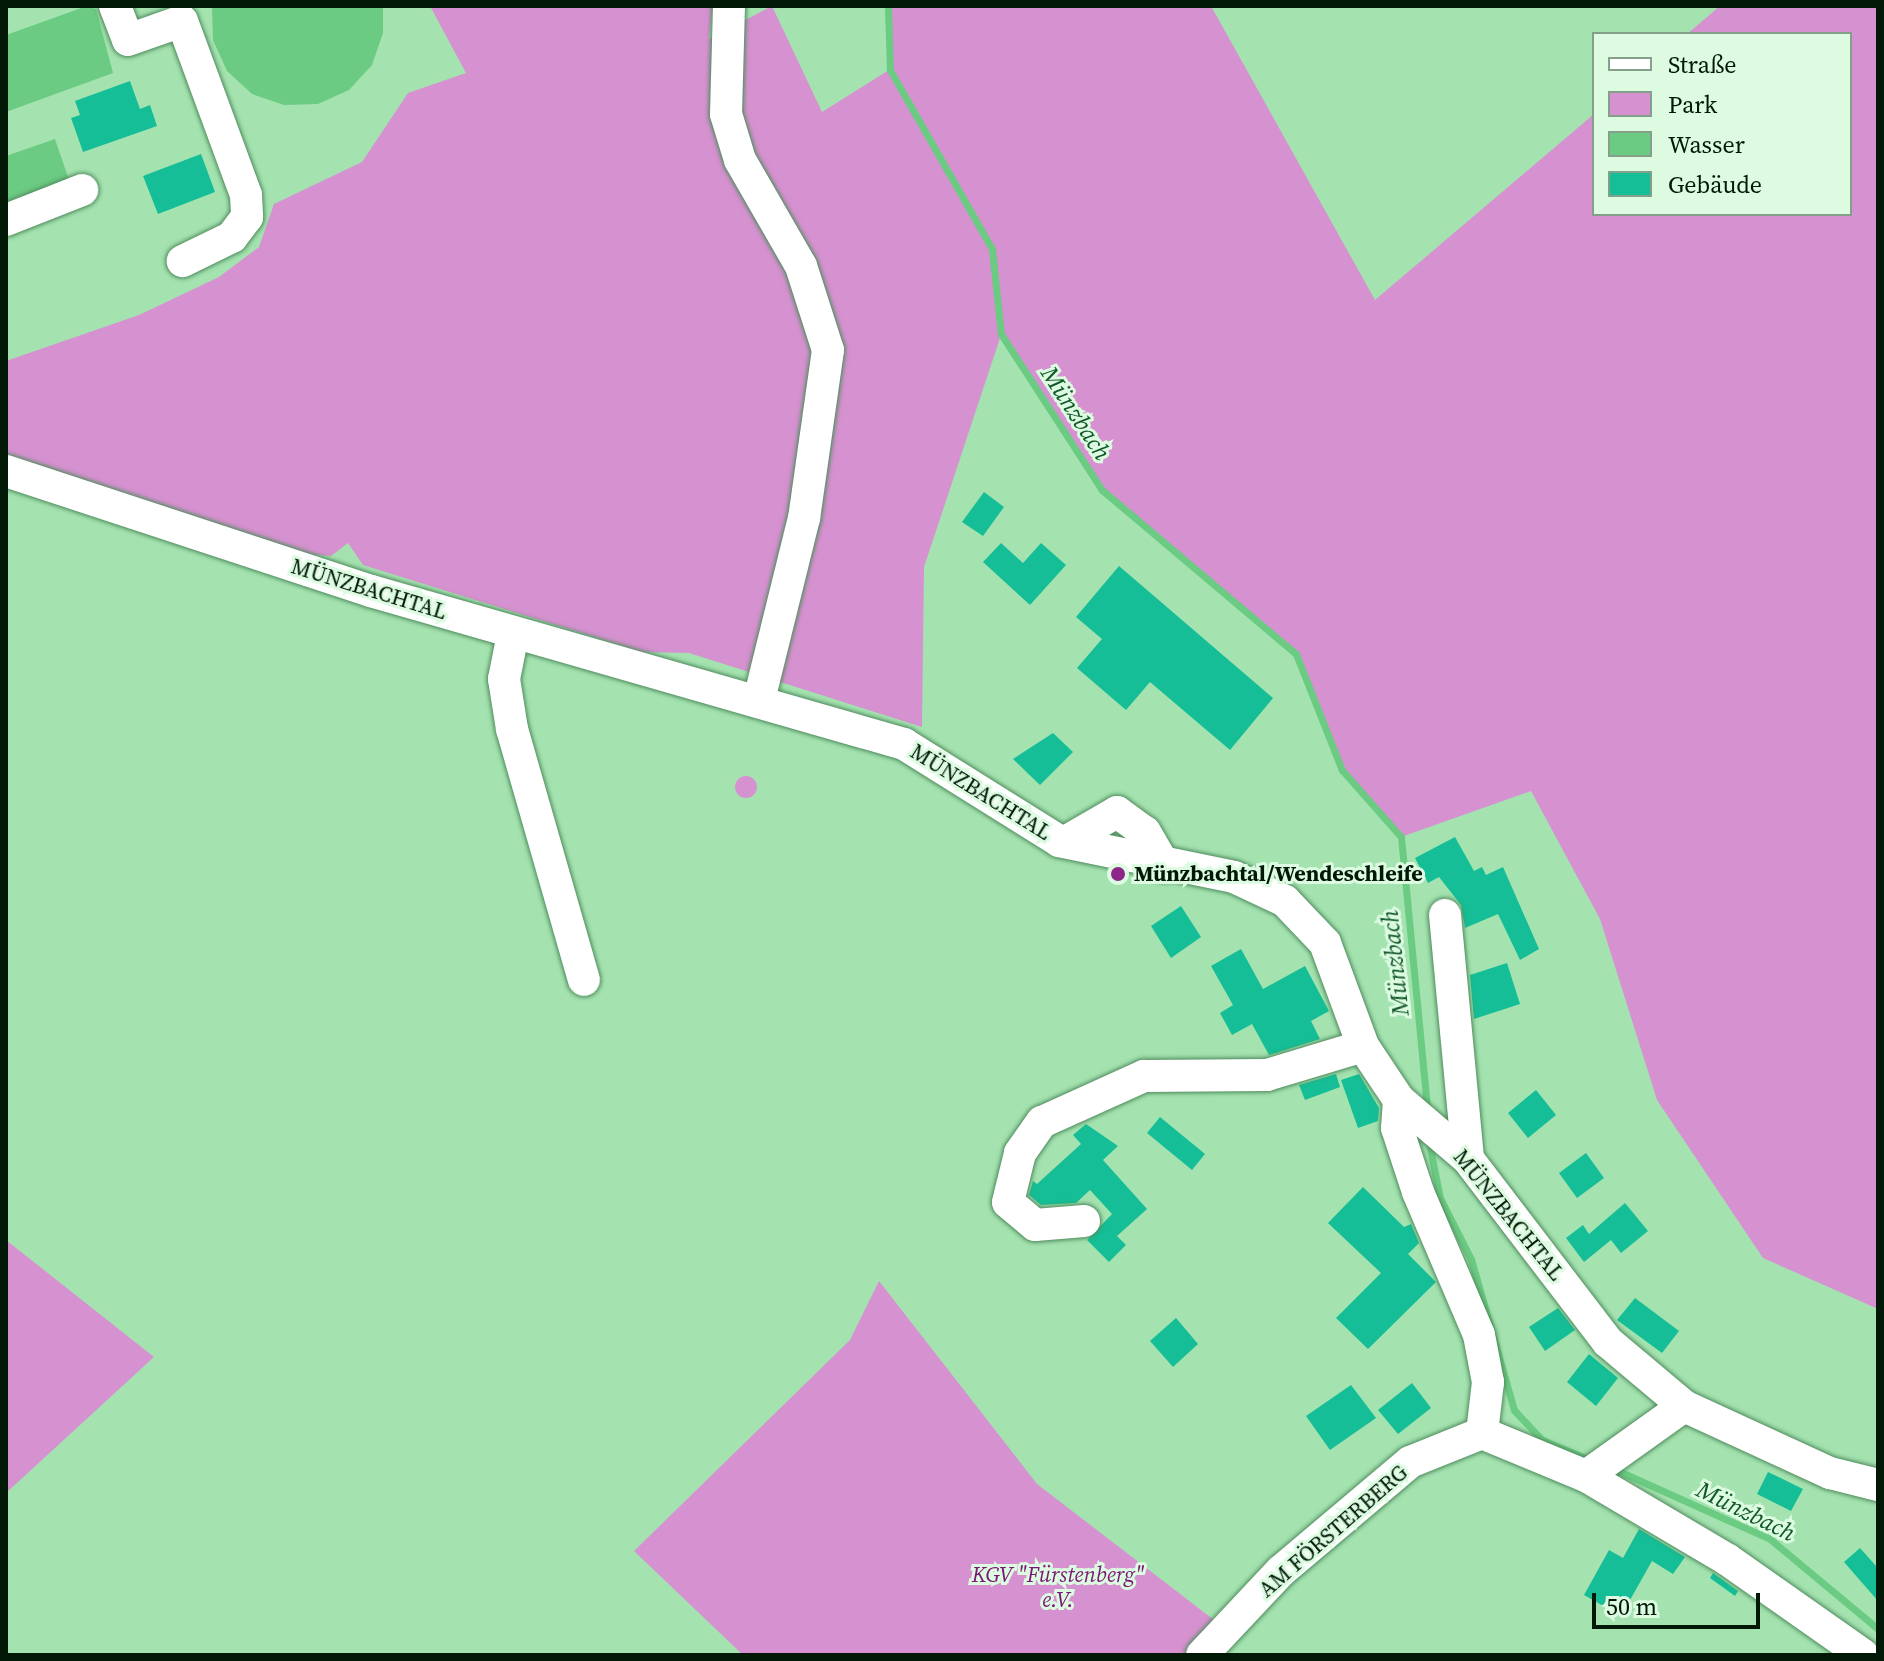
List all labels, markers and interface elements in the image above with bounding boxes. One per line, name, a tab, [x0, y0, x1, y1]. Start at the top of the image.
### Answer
legend	[1592, 32, 1852, 216]
text: Straße	[1668, 48, 1736, 81]
text: Park	[1668, 88, 1717, 121]
text: Wasser	[1668, 128, 1745, 161]
text: Gebäude	[1668, 168, 1762, 201]
water label: Münzbach	[1035, 361, 1117, 465]
street label: MÜNZBACHTAL	[288, 553, 450, 625]
street label: MÜNZBACHTAL	[906, 738, 1056, 846]
place label: Münzbachtal/Wendeschleife	[1134, 861, 1423, 887]
marker: Münzbachtal/Wendeschleife	[1109, 865, 1127, 883]
water label: Münzbach	[1375, 909, 1415, 1017]
street label: MÜNZBACHTAL	[1448, 1144, 1570, 1286]
street label: AM FÖRSTERBERG	[1253, 1459, 1413, 1603]
water label: Münzbach	[1692, 1475, 1800, 1547]
park label: KGV "Fürstenberg" e.V.	[972, 1561, 1144, 1612]
scale bar	[1596, 1577, 1764, 1627]
text: 50 m	[1606, 1590, 1657, 1623]

